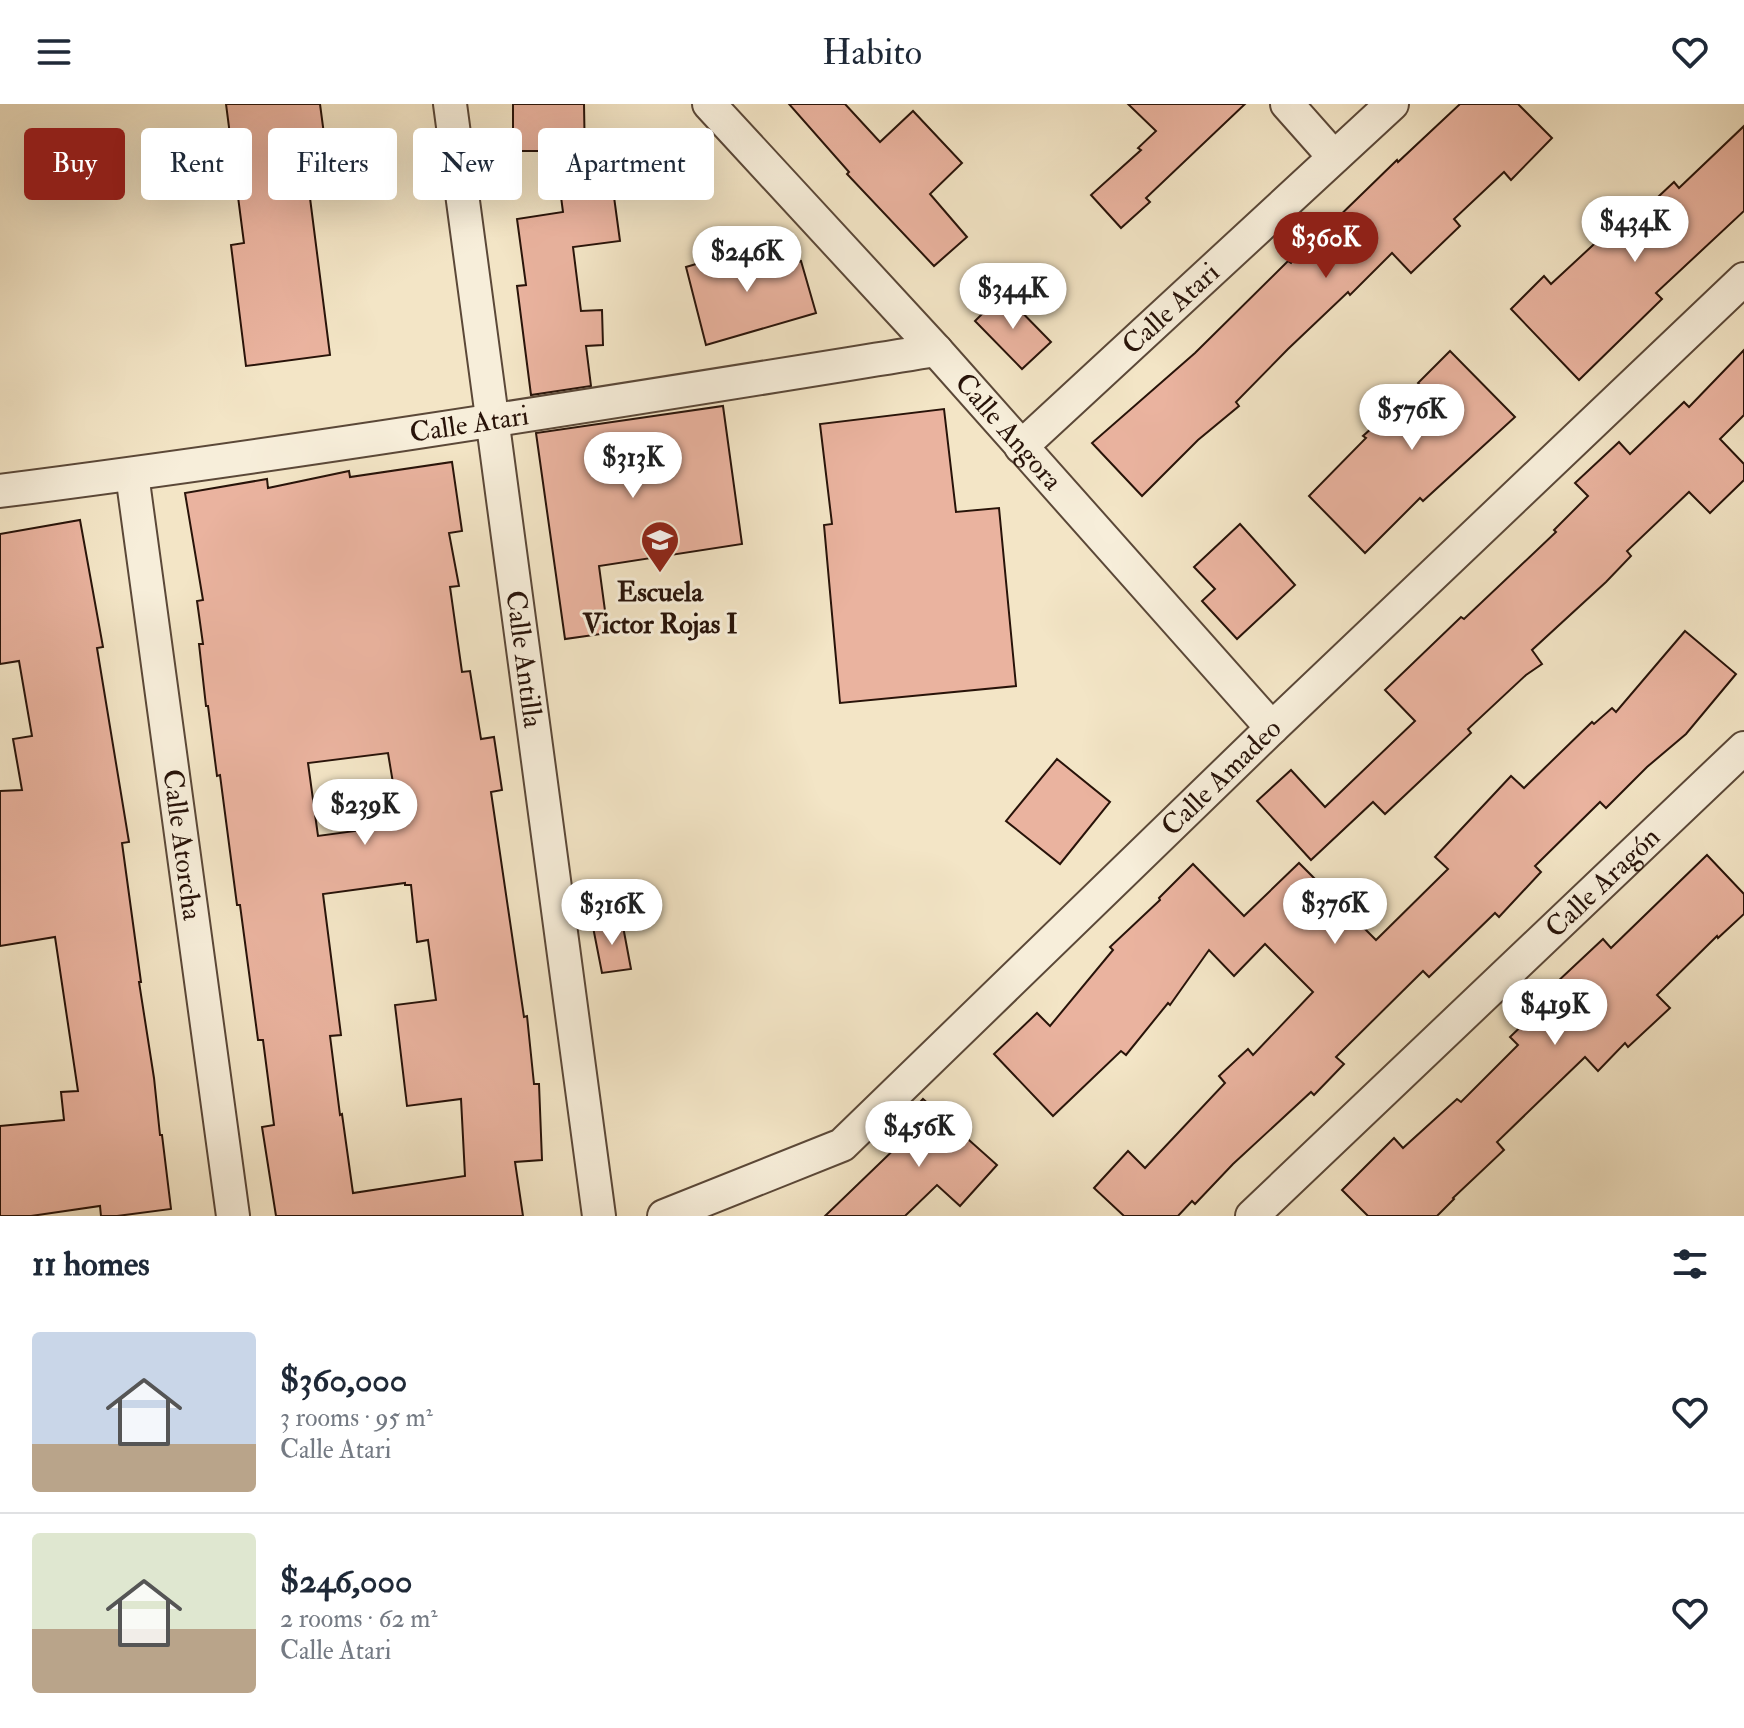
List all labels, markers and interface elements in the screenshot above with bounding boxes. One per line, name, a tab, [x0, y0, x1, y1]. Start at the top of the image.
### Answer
icon: menu	[32, 30, 76, 74]
text: Habito	[822, 30, 922, 75]
icon: heart	[1668, 30, 1712, 74]
chip: Buy	[24, 128, 125, 200]
chip: Rent	[141, 128, 252, 200]
chip: Filters	[268, 128, 397, 200]
chip: New	[413, 128, 522, 200]
chip: Apartment	[538, 128, 714, 200]
pin: $434K	[1579, 196, 1691, 264]
text: $434K	[1600, 206, 1670, 238]
pin: $360K	[1270, 212, 1382, 280]
text: $360K	[1291, 222, 1361, 254]
pin: $246K	[691, 226, 803, 294]
text: $246K	[710, 236, 784, 268]
street label: Calle Atari	[1115, 255, 1227, 362]
pin: $344K	[957, 263, 1069, 331]
text: $344K	[978, 273, 1048, 305]
street label: Calle Angora	[947, 366, 1070, 498]
pin: $576K	[1356, 384, 1468, 452]
text: $576K	[1377, 394, 1447, 426]
street label: Calle Atari	[407, 398, 531, 450]
pin: $313K	[577, 432, 689, 500]
text: $313K	[602, 442, 664, 474]
school or university icon: Escuela Victor Rojas I	[639, 519, 681, 574]
place label: Escuela Victor Rojas I	[581, 575, 738, 642]
street label: Calle Antilla	[498, 588, 551, 730]
street label: Calle Amadeo	[1154, 711, 1289, 843]
street label: Calle Atorcha	[155, 767, 210, 923]
pin: $239K	[309, 779, 421, 847]
text: $239K	[330, 789, 400, 821]
street label: Calle Aragón	[1538, 820, 1667, 945]
pin: $376K	[1279, 878, 1391, 946]
pin: $316K	[556, 879, 668, 947]
text: $376K	[1301, 888, 1369, 920]
text: $316K	[579, 889, 645, 921]
pin: $419K	[1499, 979, 1611, 1047]
text: $419K	[1520, 989, 1590, 1021]
pin: $456K	[863, 1101, 975, 1169]
text: $456K	[883, 1111, 955, 1143]
icon: filters	[1668, 1242, 1712, 1286]
text: 11 homes	[32, 1243, 150, 1286]
text: $360,000	[280, 1359, 407, 1402]
icon: home	[96, 1364, 192, 1460]
icon: heart	[1668, 1390, 1712, 1434]
text: 3 rooms · 95 m²	[280, 1402, 433, 1434]
text: Calle Atari	[280, 1434, 391, 1466]
text: $246,000	[280, 1560, 412, 1603]
icon: home	[96, 1565, 192, 1661]
icon: heart	[1668, 1591, 1712, 1635]
text: 2 rooms · 62 m²	[280, 1603, 438, 1635]
text: Calle Atari	[280, 1635, 391, 1667]

